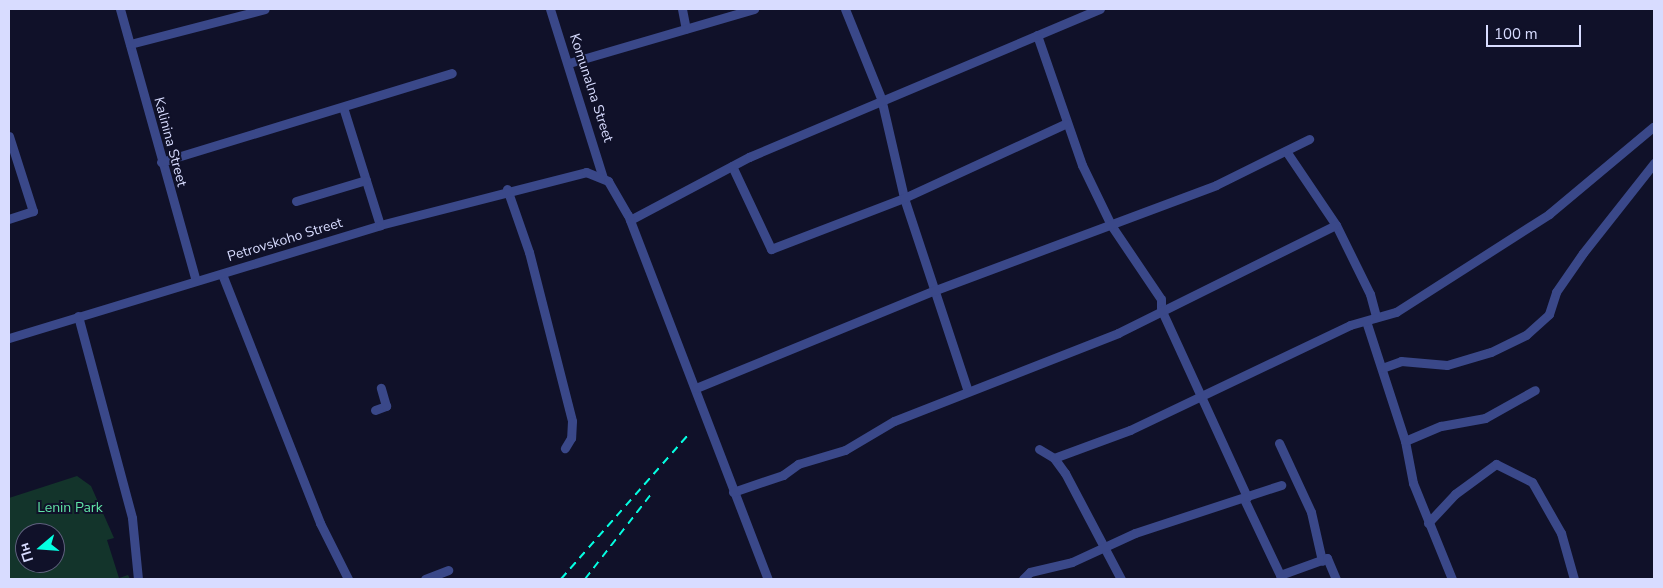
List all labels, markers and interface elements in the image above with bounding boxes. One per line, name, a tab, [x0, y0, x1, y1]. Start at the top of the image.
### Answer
scale bar	[1488, 15, 1583, 47]
text: 100 m	[1494, 24, 1538, 44]
street label: Komunalna Street	[566, 32, 616, 144]
street label: Kalinina Street	[150, 95, 190, 189]
street label: Petrovskoho Street	[225, 215, 345, 265]
park label: Lenin Park	[37, 500, 103, 516]
north arrow	[15, 523, 65, 573]
text: Пн	[14, 540, 38, 565]

